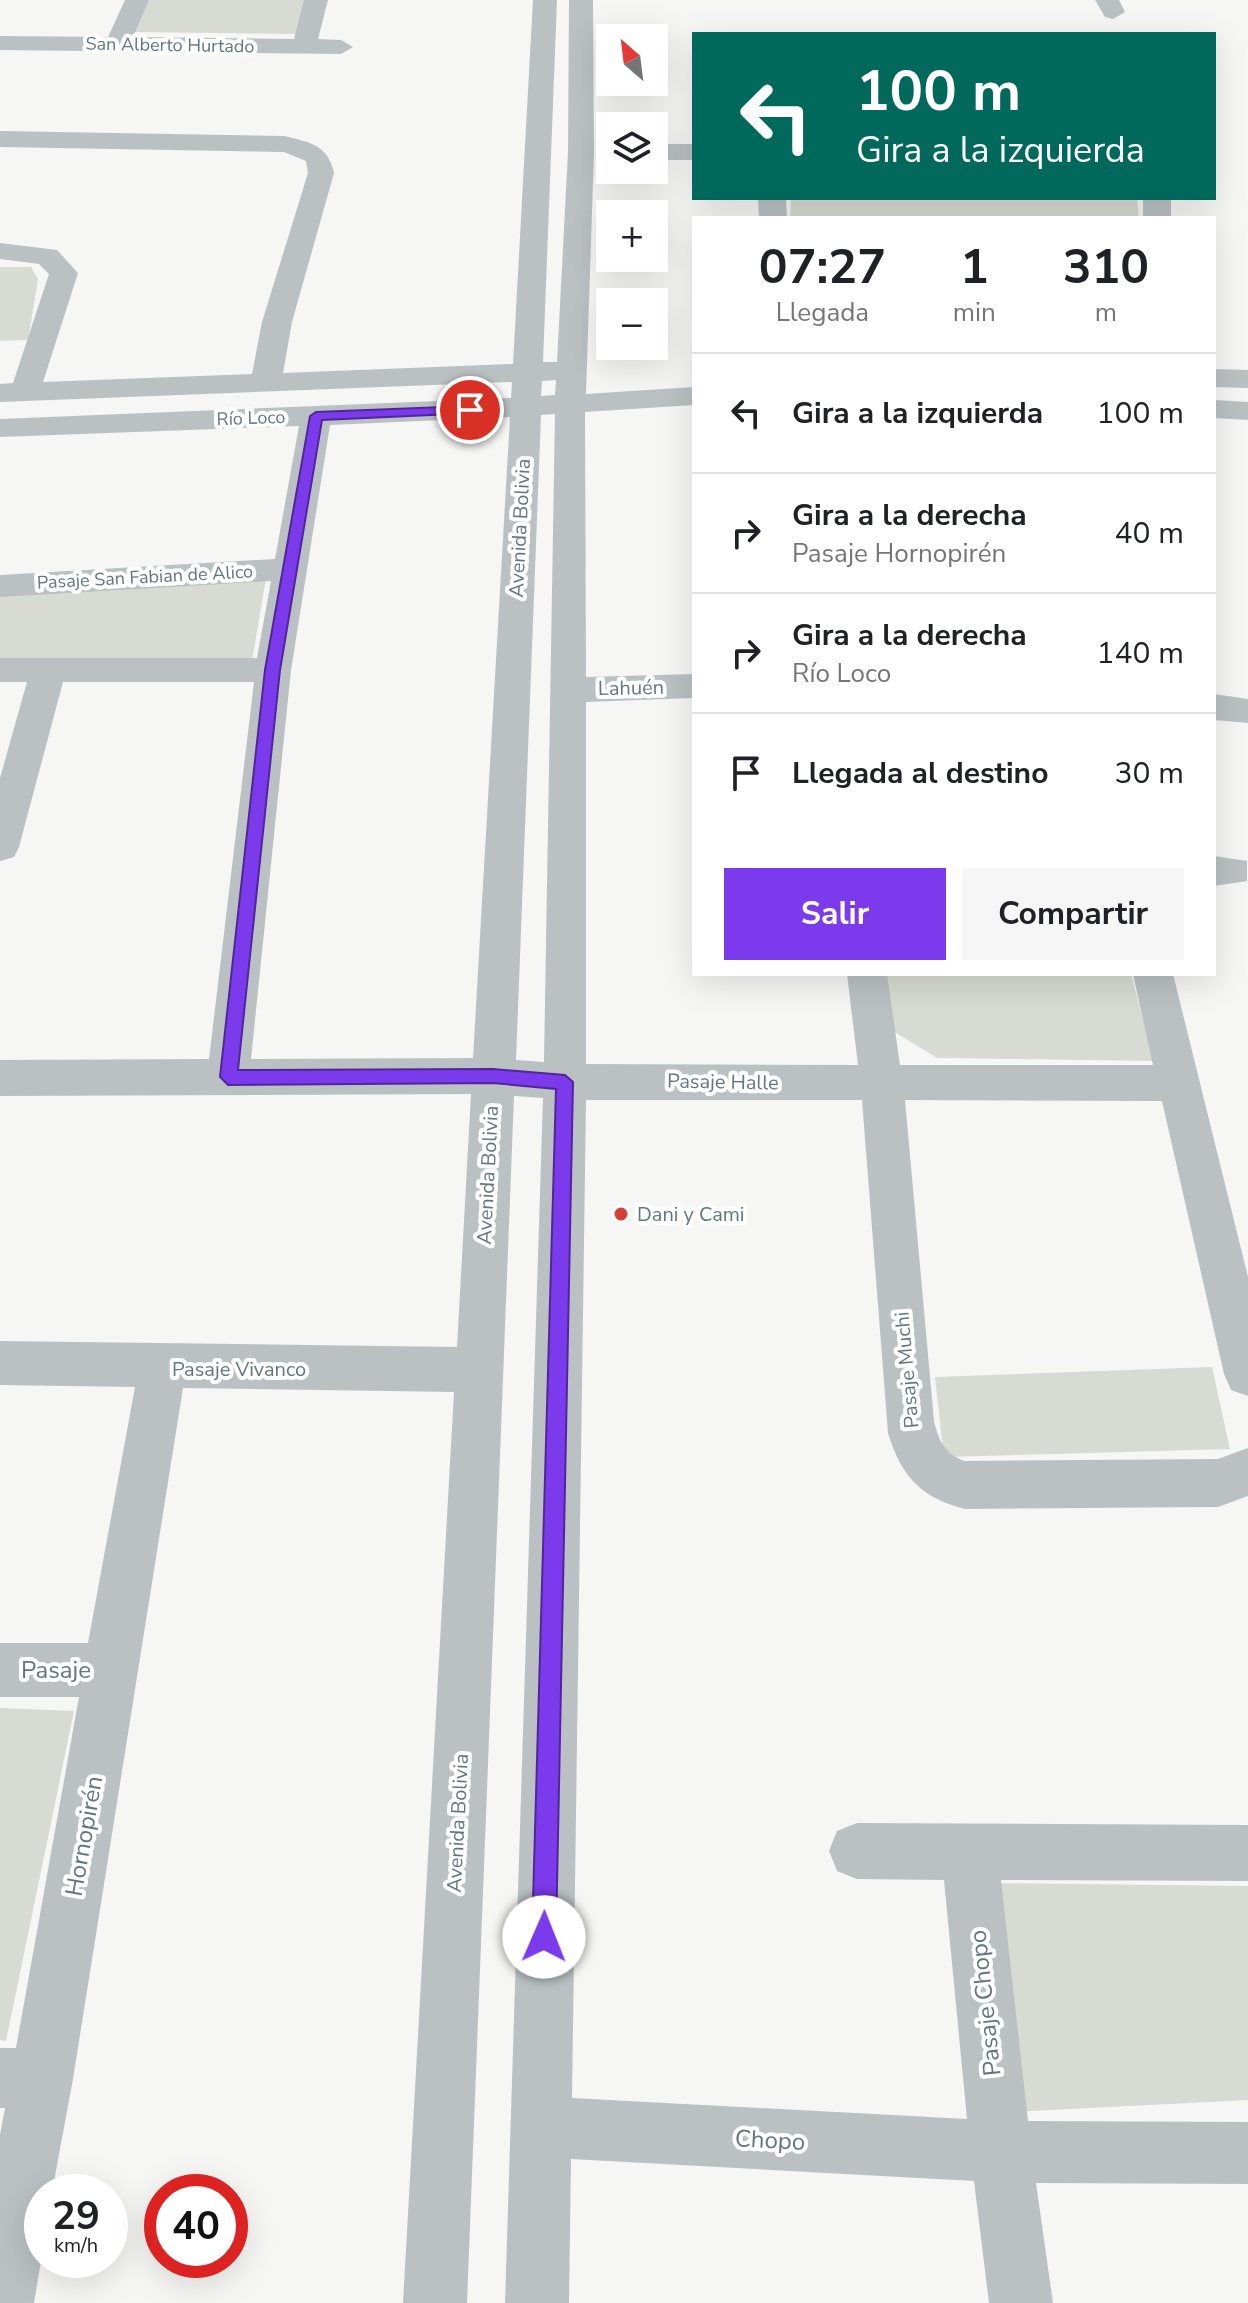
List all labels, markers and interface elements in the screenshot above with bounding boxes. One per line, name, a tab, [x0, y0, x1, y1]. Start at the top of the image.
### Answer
north arrow	[596, 24, 668, 96]
map controls	[596, 24, 668, 360]
street label: San Alberto Hurtado	[85, 32, 255, 58]
text: 100 m	[856, 53, 1021, 130]
icon: left	[724, 64, 828, 168]
button: layers	[596, 112, 668, 184]
text: Gira a la izquierda	[856, 126, 1145, 175]
button: +	[596, 200, 668, 272]
text: 07:27	[759, 234, 886, 300]
text: 1	[960, 234, 989, 300]
text: 310	[1063, 234, 1149, 300]
button: −	[596, 288, 668, 360]
text: Llegada	[776, 295, 869, 330]
text: min	[953, 295, 996, 330]
text: m	[1095, 295, 1117, 330]
pin	[436, 376, 504, 444]
icon: arrive	[448, 388, 492, 432]
icon: left	[724, 391, 768, 435]
text: Gira a la izquierda	[792, 393, 1043, 434]
text: 100 m	[1097, 393, 1184, 434]
street label: Río Loco	[216, 405, 286, 431]
street label: Avenida Bolivia	[503, 458, 537, 598]
text: Gira a la derecha	[792, 495, 1027, 536]
icon: right	[724, 511, 768, 555]
text: 40 m	[1115, 513, 1184, 554]
text: Pasaje Hornopirén	[792, 536, 1006, 571]
street label: Pasaje San Fabian de Alico	[36, 559, 254, 595]
text: Gira a la derecha	[792, 615, 1027, 656]
icon: right	[724, 631, 768, 675]
text: 140 m	[1097, 633, 1184, 674]
text: Río Loco	[792, 656, 891, 691]
street label: Lahuén	[598, 674, 664, 702]
icon: arrive	[724, 751, 768, 795]
text: Llegada al destino	[792, 753, 1048, 794]
text: 30 m	[1115, 753, 1184, 794]
button: Salir	[724, 868, 946, 960]
button: Compartir	[962, 868, 1184, 960]
street label: Pasaje Halle	[667, 1068, 779, 1096]
street label: Avenida Bolivia	[471, 1105, 505, 1245]
place label: Dani y Cami	[637, 1201, 745, 1228]
marker: Dani y Cami	[612, 1205, 630, 1223]
street label: Pasaje Muchi	[888, 1310, 926, 1430]
street label: Pasaje Vivanco	[172, 1356, 306, 1383]
street label: Pasaje	[21, 1654, 91, 1686]
street label: Avenida Bolivia	[441, 1753, 475, 1893]
street label: Hornopirén	[58, 1773, 110, 1899]
position arrow	[502, 1895, 586, 1979]
street label: Pasaje Chopo	[961, 1928, 1009, 2078]
street label: Chopo	[734, 2122, 806, 2158]
speed limit sign: 40	[144, 2174, 248, 2278]
text: 29	[52, 2189, 100, 2243]
text: km/h	[54, 2232, 98, 2259]

